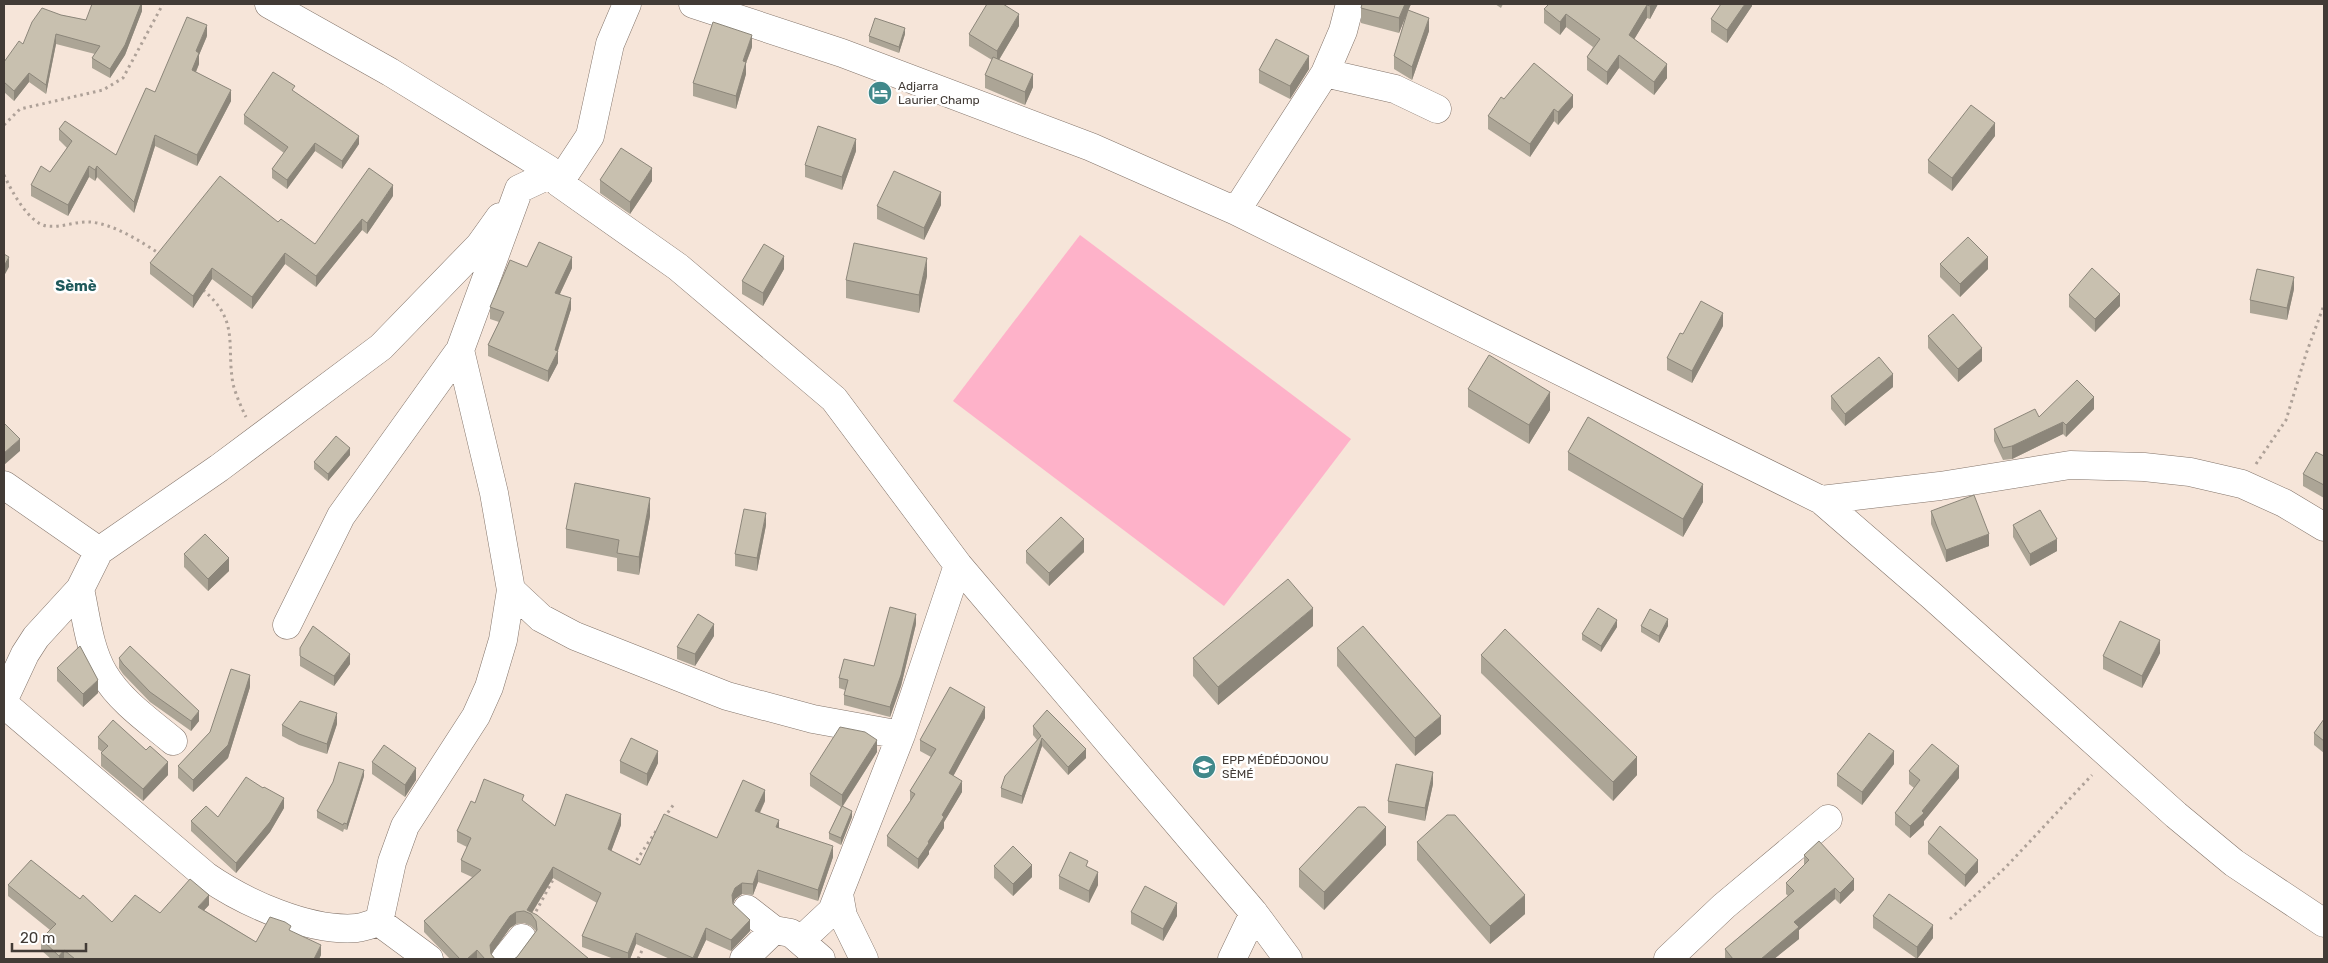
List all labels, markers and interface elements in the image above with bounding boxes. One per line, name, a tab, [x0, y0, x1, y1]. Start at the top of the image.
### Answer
place label: Adjarra Laurier Champ	[898, 79, 980, 107]
hotel icon: Adjarra Laurier Champ	[867, 80, 893, 106]
district label: Sèmè	[55, 277, 97, 295]
place label: EPP MÉDÉDJONOU SÈMÉ	[1222, 753, 1329, 781]
school or university icon: EPP MÉDÉDJONOU SÈMÉ	[1191, 754, 1217, 780]
scale bar	[12, 920, 86, 952]
text: 20 m	[20, 929, 55, 947]

